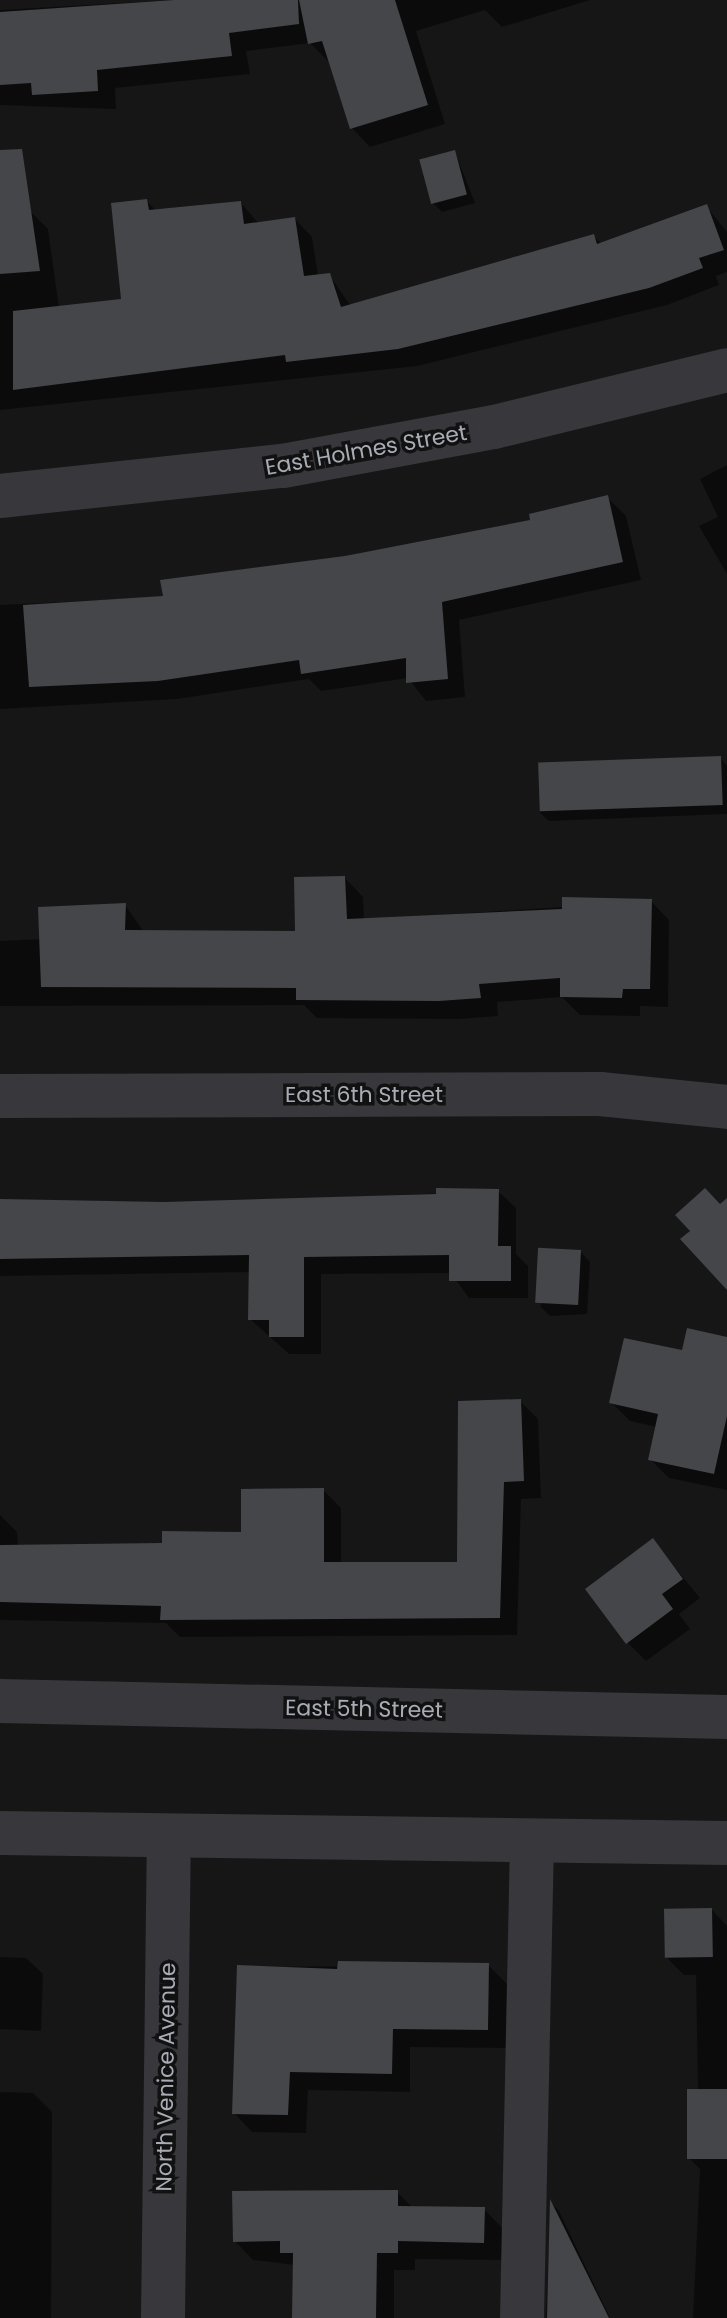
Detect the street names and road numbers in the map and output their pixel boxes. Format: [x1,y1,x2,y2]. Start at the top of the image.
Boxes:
street label: East Holmes Street [263,419,469,481]
street label: East 6th Street [285,1082,443,1108]
street label: East 5th Street [285,1694,443,1724]
street label: North Venice Avenue [151,1962,181,2192]

